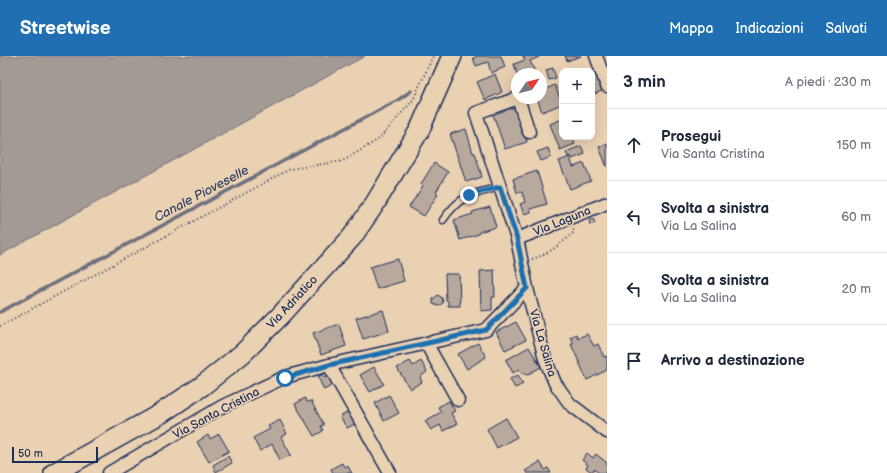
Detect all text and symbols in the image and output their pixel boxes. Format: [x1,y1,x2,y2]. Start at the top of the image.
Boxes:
text: Streetwise [20,17,111,40]
text: Mappa [669,20,713,37]
text: Indicazioni [735,20,803,37]
text: Salvati [825,20,867,37]
north arrow [511,68,547,104]
map controls [559,68,595,140]
button: + [559,68,595,104]
text: 3 min [623,72,666,92]
text: A piedi · 230 m [785,74,871,90]
button: − [559,104,595,140]
text: Prosegui [661,127,721,146]
icon: ahead [623,134,645,156]
text: 150 m [837,137,871,153]
text: Via Santa Cristina [661,146,765,162]
water label: Canale Pioveselle [151,162,252,226]
route end [460,186,478,204]
text: Svolta a sinistra [661,199,769,218]
street label: Via Laguna [531,203,593,240]
icon: left [623,206,645,228]
text: 60 m [841,209,871,225]
text: Via La Salina [661,218,737,234]
text: Svolta a sinistra [661,271,769,290]
street label: Via Adriatico [264,272,321,332]
icon: left [623,278,645,300]
text: 20 m [841,281,871,297]
text: Via La Salina [661,290,737,306]
street label: Via La Salina [526,308,559,379]
icon: arrive [623,350,645,372]
text: Arrivo a destinazione [661,351,805,370]
route start [276,369,294,387]
street label: Via Santa Cristina [170,384,262,443]
scale bar [12,445,98,464]
text: 50 m [18,447,43,460]

